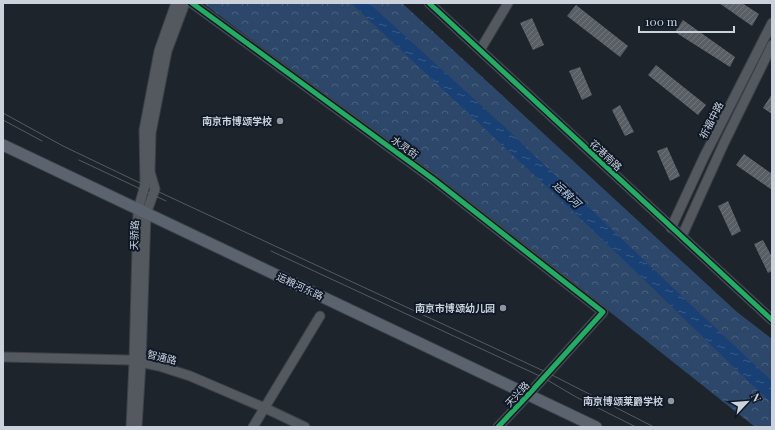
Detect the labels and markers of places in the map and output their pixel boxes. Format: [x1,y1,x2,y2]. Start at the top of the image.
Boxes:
place label: 南京市博颂学校 [202,114,272,128]
marker: 南京市博颂学校 [275,116,285,126]
place label: 南京市博颂幼儿园 [415,301,495,315]
marker: 南京市博颂幼儿园 [498,303,508,313]
place label: 南京博颂莱爵学校 [583,394,663,408]
marker: 南京博颂莱爵学校 [666,396,676,406]

